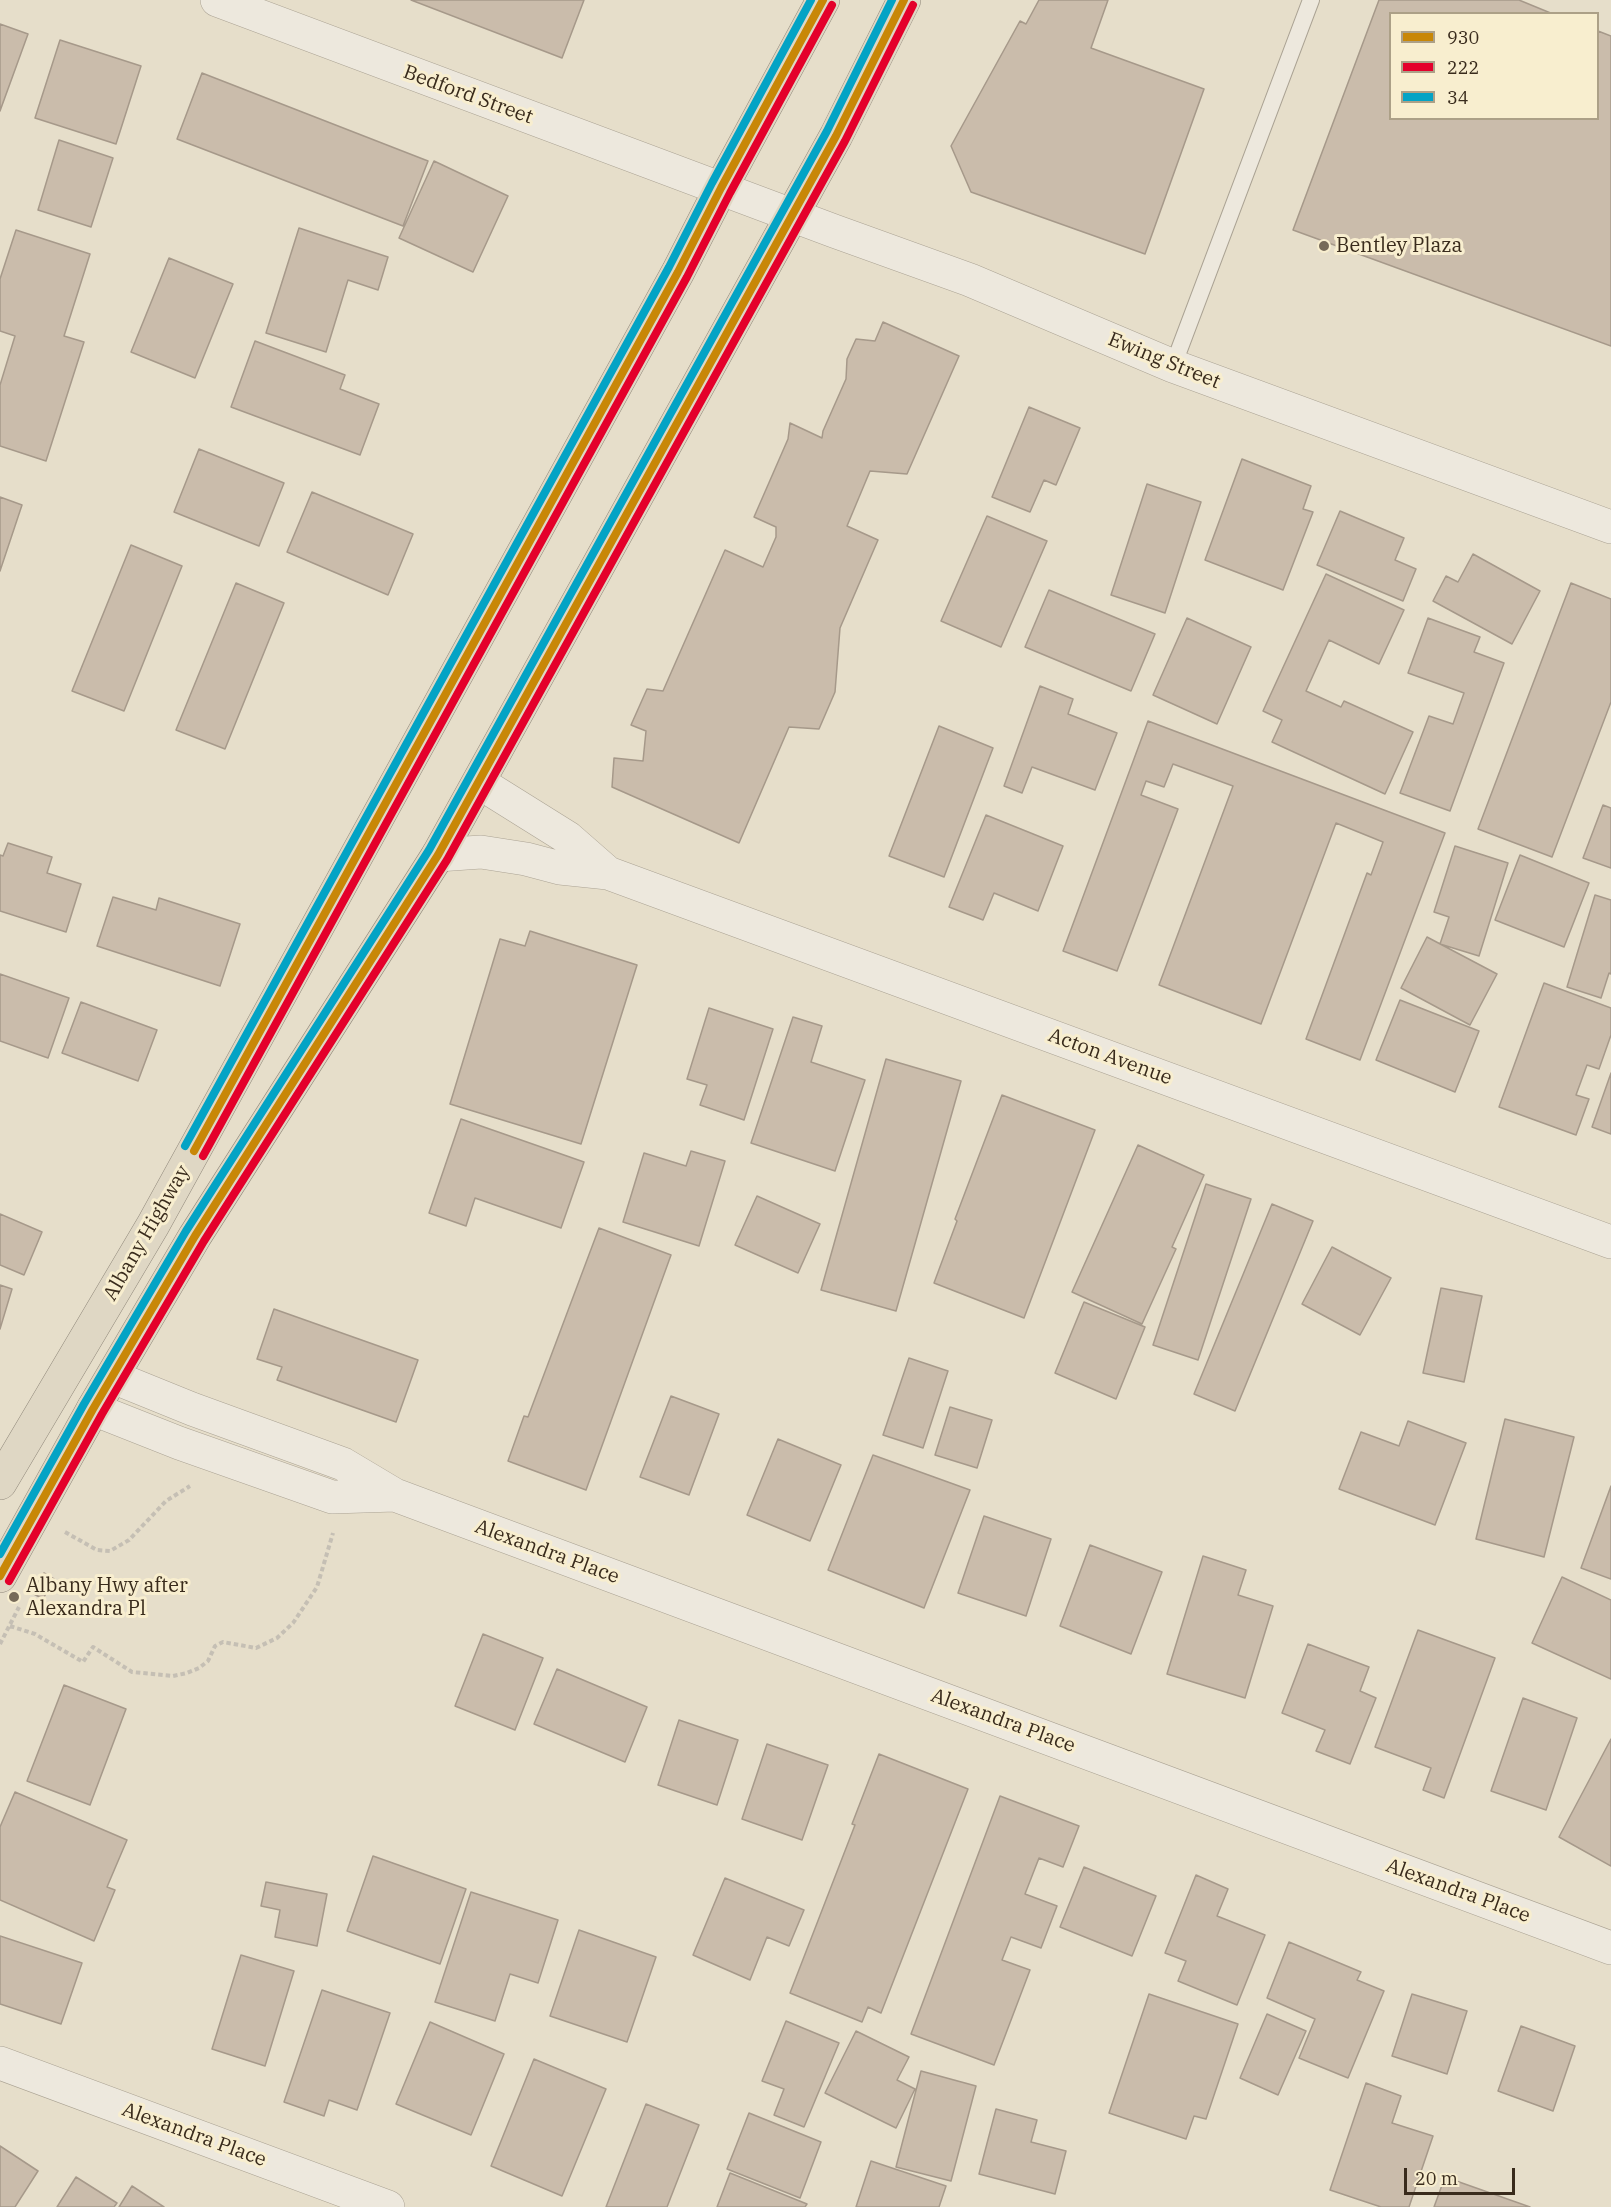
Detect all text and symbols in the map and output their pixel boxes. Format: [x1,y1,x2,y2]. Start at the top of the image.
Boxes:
legend [1389,12,1599,120]
text: 930 [1447,26,1479,49]
text: 222 [1447,56,1479,79]
street label: Bedford Street [400,60,536,130]
text: 34 [1447,86,1469,109]
place label: Bentley Plaza [1336,234,1462,258]
marker: Bentley Plaza [1317,239,1331,253]
street label: Ewing Street [1104,328,1224,394]
street label: Acton Avenue [1045,1023,1175,1091]
street label: Albany Highway [99,1161,195,1305]
street label: Alexandra Place [472,1515,622,1589]
place label: Albany Hwy after Alexandra Pl [26,1574,188,1621]
marker: Albany Hwy after Alexandra Pl [7,1590,21,1604]
street label: Alexandra Place [928,1684,1078,1758]
street label: Alexandra Place [1383,1854,1533,1928]
street label: Alexandra Place [119,2098,269,2172]
scale bar [1407,2156,1518,2194]
text: 20 m [1415,2167,1458,2190]

